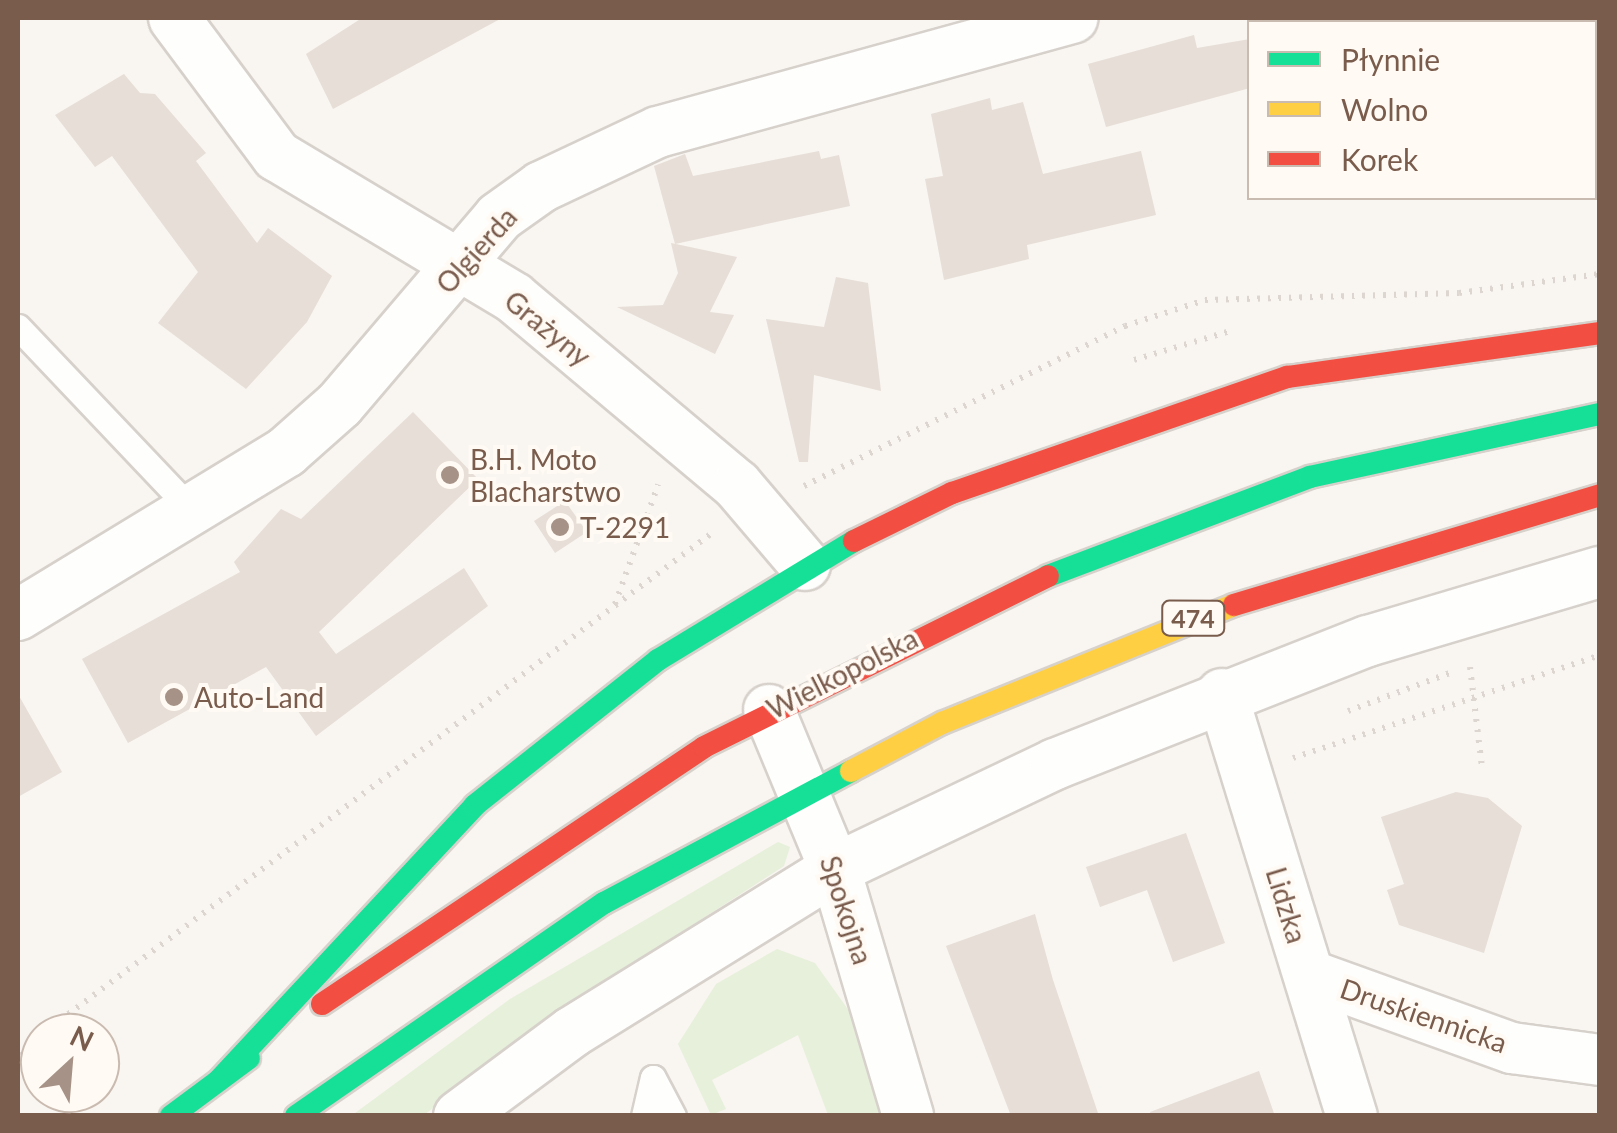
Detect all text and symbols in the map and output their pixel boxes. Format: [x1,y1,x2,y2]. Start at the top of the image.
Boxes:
legend [1247,20,1597,200]
text: Płynnie [1341,41,1440,77]
text: Wolno [1341,91,1428,127]
text: Korek [1341,141,1418,177]
street label: Olgierda [429,200,523,300]
street label: Grażyny [498,283,598,373]
place label: B.H. Moto Blacharstwo [470,442,621,508]
marker: B.H. Moto Blacharstwo [439,464,461,486]
place label: T-2291 [580,510,670,544]
marker: T-2291 [549,516,571,538]
road number: 474 [1160,598,1226,638]
street label: Wielkopolska [761,621,923,725]
place label: Auto-Land [194,680,324,714]
marker: Auto-Land [163,686,185,708]
street label: Spokojna [814,852,880,968]
street label: Lidzka [1260,863,1314,947]
street label: Druskiennicka [1336,971,1512,1059]
north arrow [20,1013,120,1113]
text: N [65,1018,99,1058]

